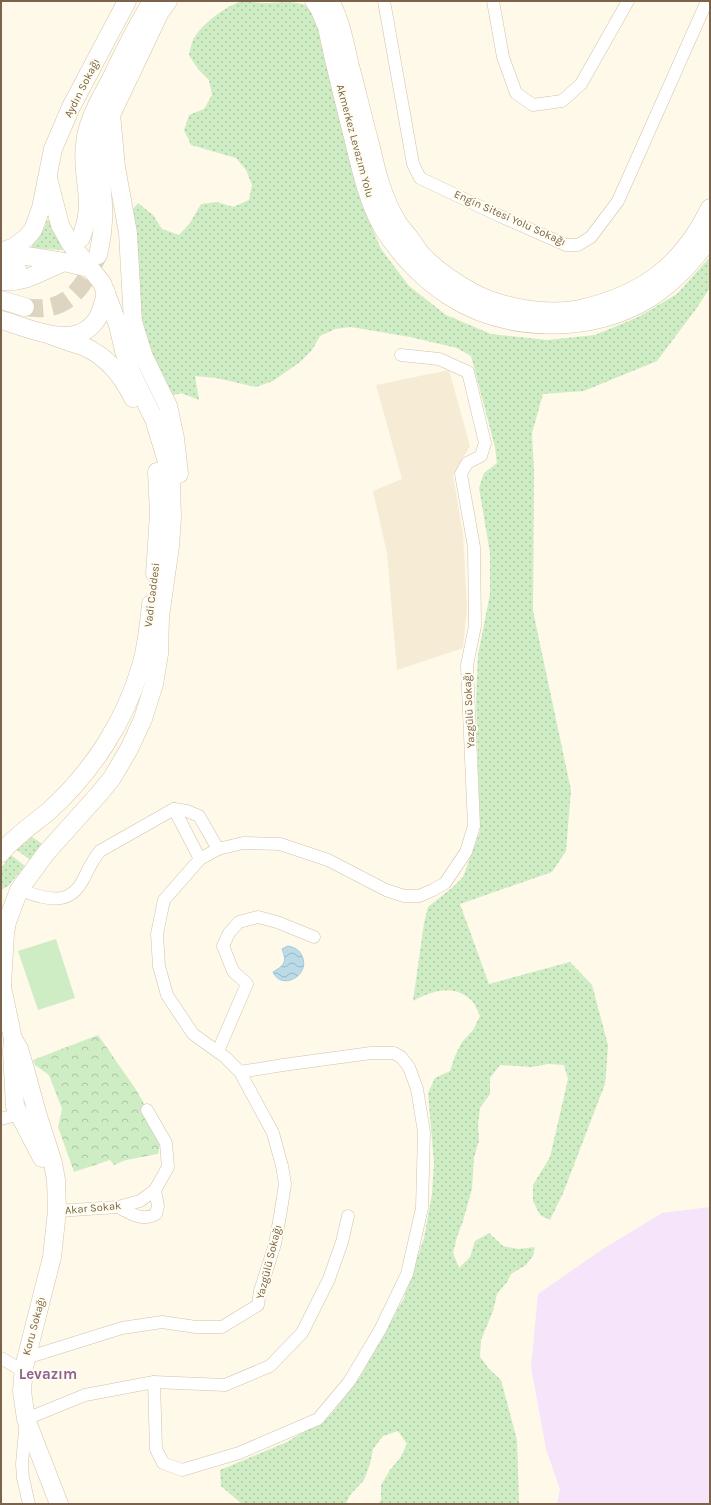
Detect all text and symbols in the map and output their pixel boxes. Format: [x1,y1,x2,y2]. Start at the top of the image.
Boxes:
street label: Aydın Sokağı [62,56,102,120]
street label: Akmerkez Levazım Yolu [334,83,376,199]
street label: Engin Sitesi Yolu Sokağı [452,187,568,249]
street label: Vadi Caddesi [142,562,162,628]
street label: Yazgülü Sokağı [461,672,477,748]
street label: Akar Sokak [64,1199,122,1217]
street label: Yazgülü Sokağı [253,1223,285,1301]
street label: Koru Sokağı [20,1295,48,1357]
district label: Levazım [19,1365,77,1383]

